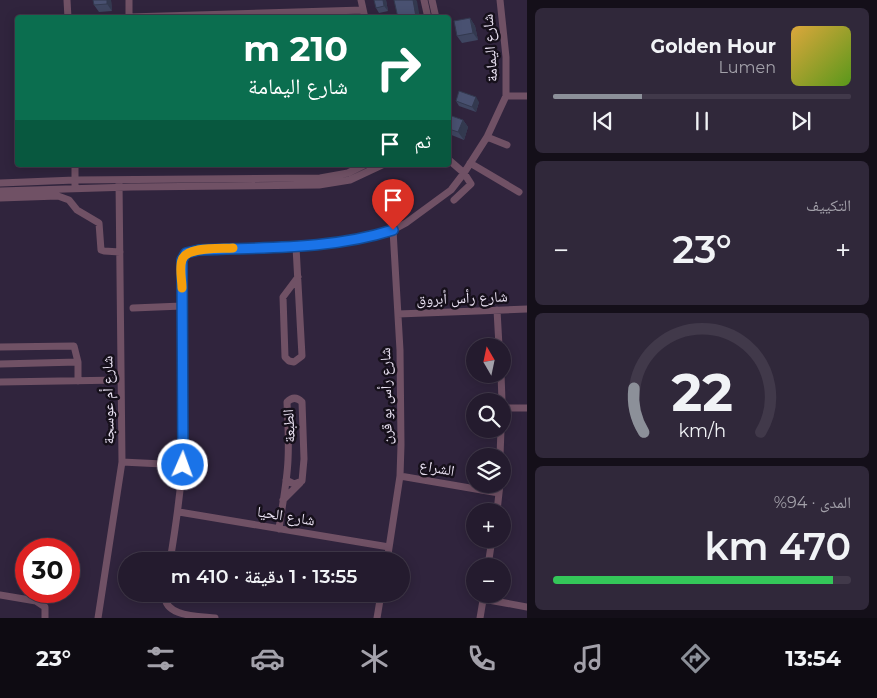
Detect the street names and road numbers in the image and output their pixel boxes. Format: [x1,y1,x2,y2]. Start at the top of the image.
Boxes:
street label: شارع اليمامة [478,13,502,83]
street label: شارع رأس أبروق [416,286,508,310]
street label: شارع رأس بو قرن [375,347,397,445]
street label: شارع أم عوسجة [97,355,119,444]
street label: الطبعة [278,409,299,443]
street label: الشراع [418,455,456,481]
street label: شارع الحيا [256,502,317,530]

